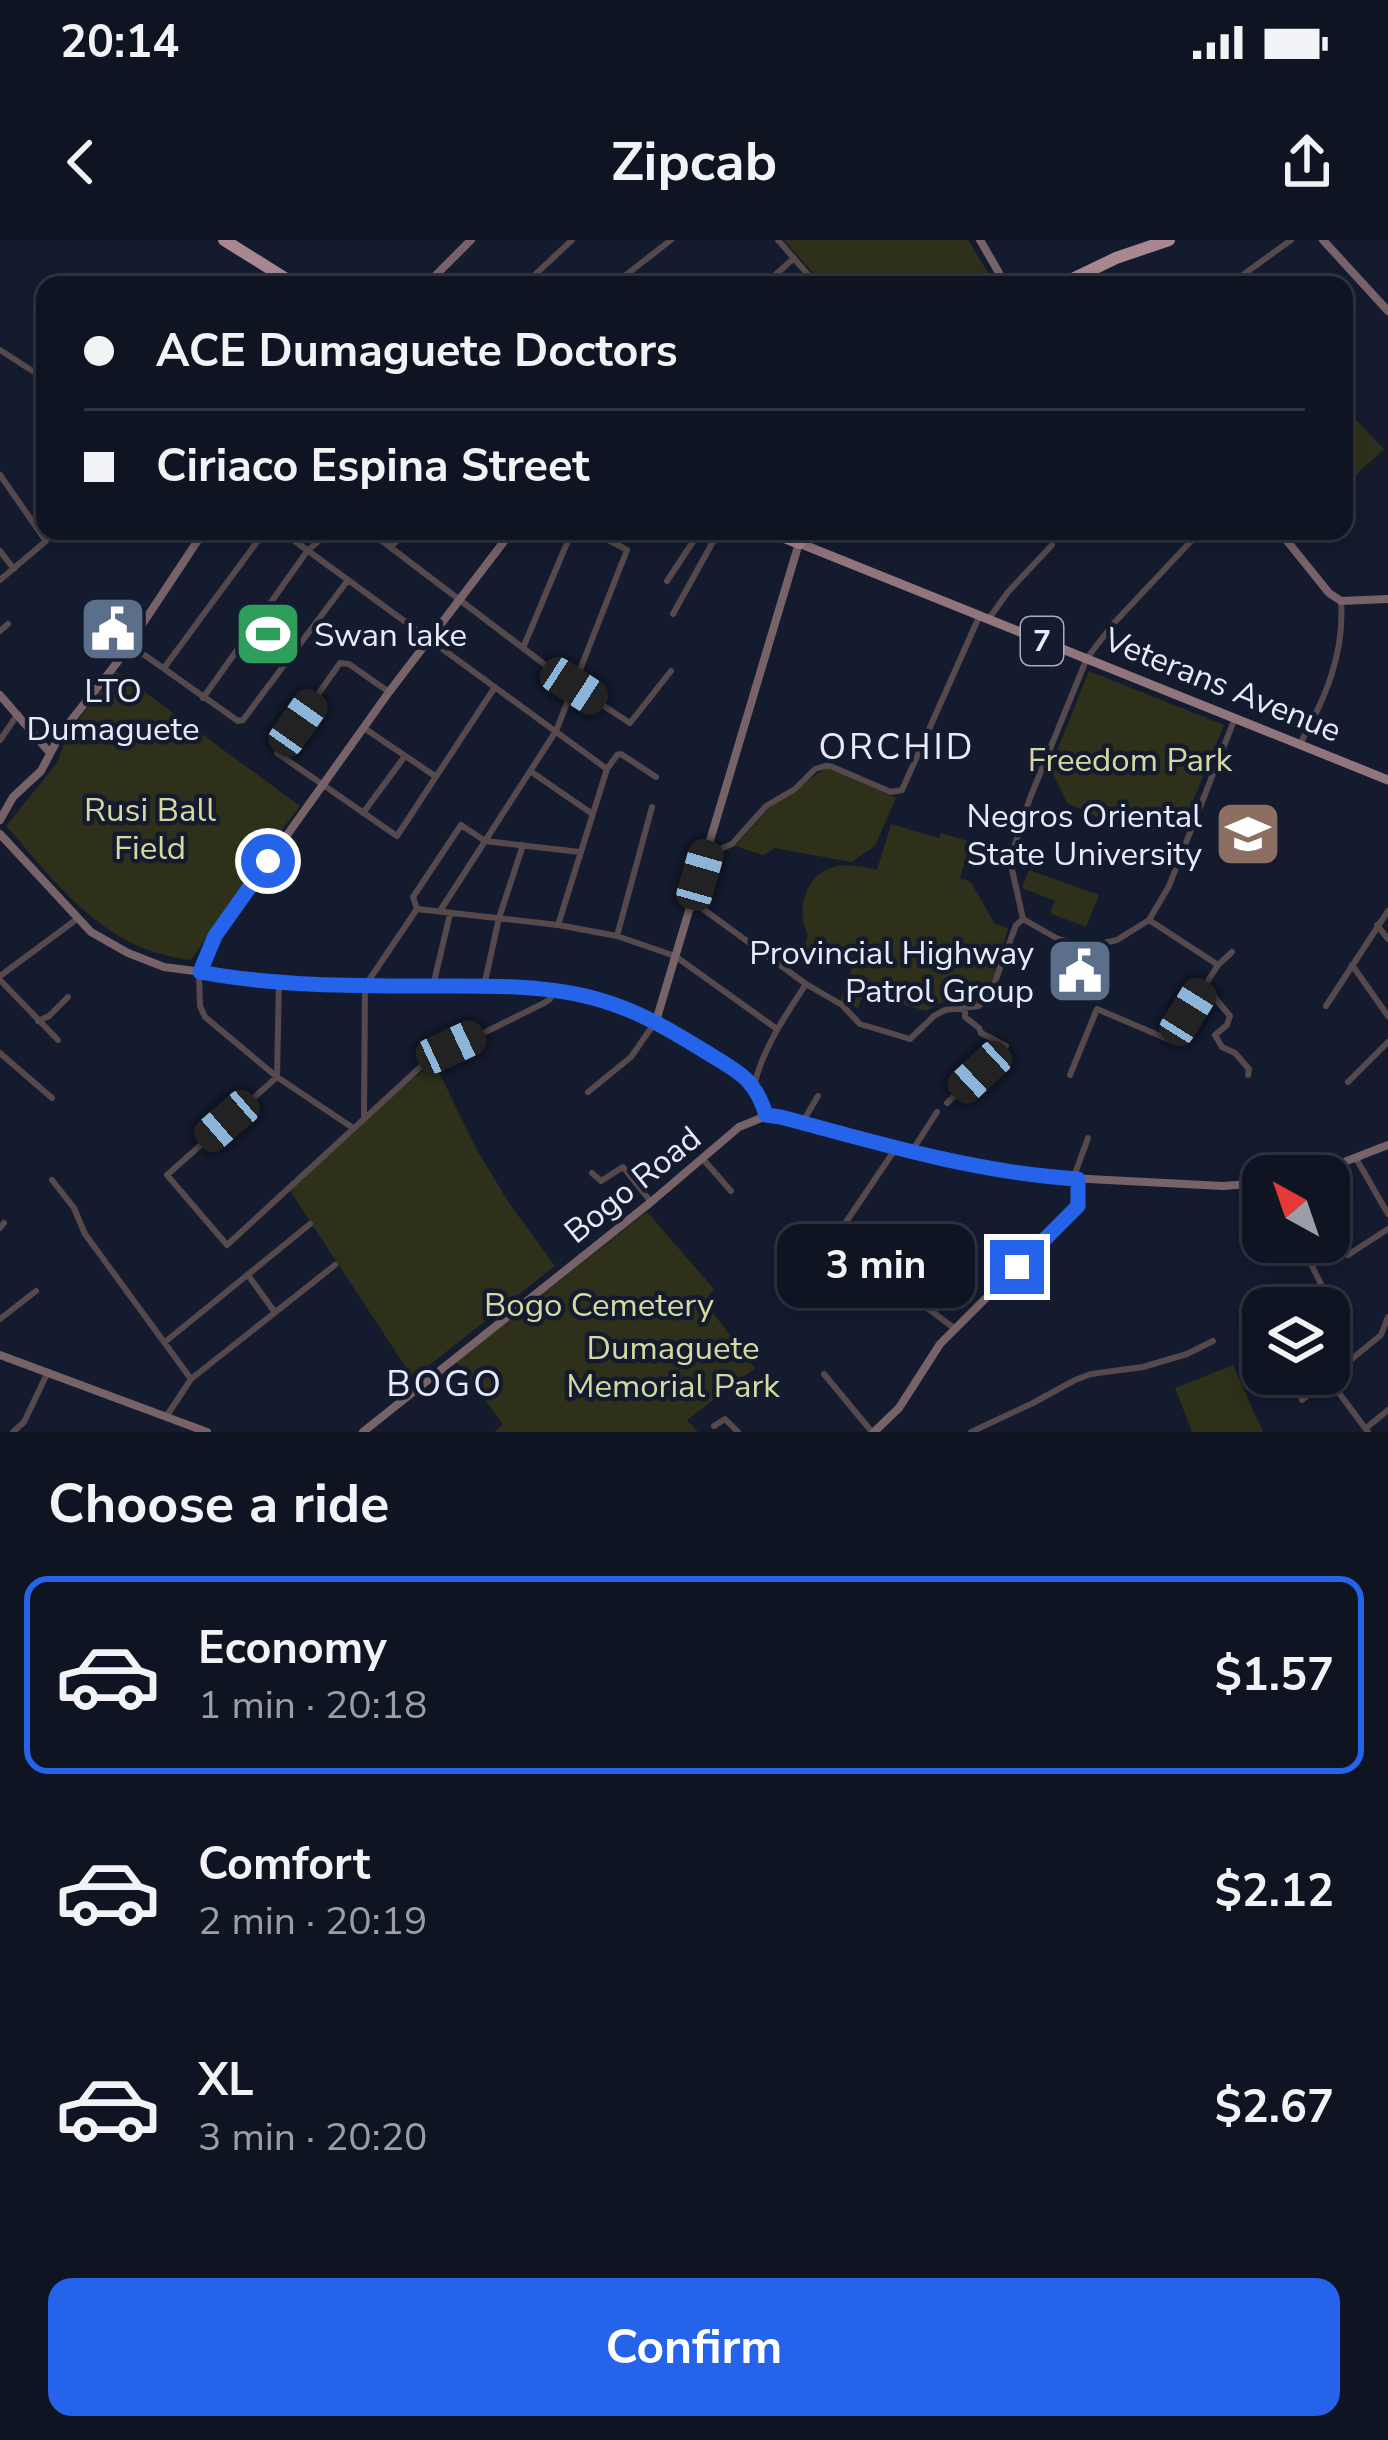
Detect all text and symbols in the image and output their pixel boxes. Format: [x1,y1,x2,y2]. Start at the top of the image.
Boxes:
text: 20:14 [60,12,179,73]
text: Zipcab [611,125,777,199]
icon: back [48,129,114,195]
icon: share [1274,129,1340,195]
text: ACE Dumaguete Doctors [156,321,678,382]
text: Ciriaco Espina Street [156,436,590,497]
public building icon: LTO Dumaguete [78,594,148,664]
sports icon: Swan lake [233,599,303,669]
place label: Swan lake [314,613,467,658]
road number: 7 [1021,617,1063,665]
street label: Veterans Avenue [1096,617,1348,753]
car [534,651,614,721]
place label: LTO Dumaguete [26,669,200,752]
car [263,683,333,763]
district label: ORCHID [818,723,976,772]
park label: Freedom Park [1028,738,1233,783]
park label: Rusi Ball Field [84,788,216,871]
place label: Negros Oriental State University [966,794,1202,877]
school or university icon: Negros Oriental State University [1213,799,1283,869]
route start [241,834,295,888]
car [673,835,727,915]
place label: Provincial Highway Patrol Group [749,931,1034,1014]
public building icon: Provincial Highway Patrol Group [1045,936,1115,1006]
car [1154,972,1222,1052]
car [411,1015,491,1079]
car [941,1034,1019,1110]
car [188,1084,266,1158]
street label: Bogo Road [555,1116,711,1254]
north arrow [1242,1155,1350,1263]
map controls [1242,1155,1350,1395]
callout: 3 min [777,1225,975,1309]
text: 3 min [826,1239,926,1292]
route end [990,1240,1044,1294]
park label: Bogo Cemetery [484,1283,714,1328]
button: layers [1242,1287,1350,1395]
park label: Dumaguete Memorial Park [566,1326,780,1409]
district label: BOGO [386,1360,504,1409]
text: Choose a ride [48,1467,389,1541]
text: Economy [198,1618,387,1679]
icon: car [54,1621,162,1729]
text: $1.57 [1215,1645,1334,1706]
text: 1 min · 20:18 [198,1679,427,1732]
text: Comfort [198,1834,370,1895]
icon: car [54,1837,162,1945]
text: $2.12 [1215,1861,1334,1922]
text: 2 min · 20:19 [198,1895,427,1948]
text: XL [198,2050,254,2111]
icon: car [54,2053,162,2161]
text: $2.67 [1215,2077,1334,2138]
text: 3 min · 20:20 [198,2111,427,2164]
button: Confirm [48,2278,1340,2416]

